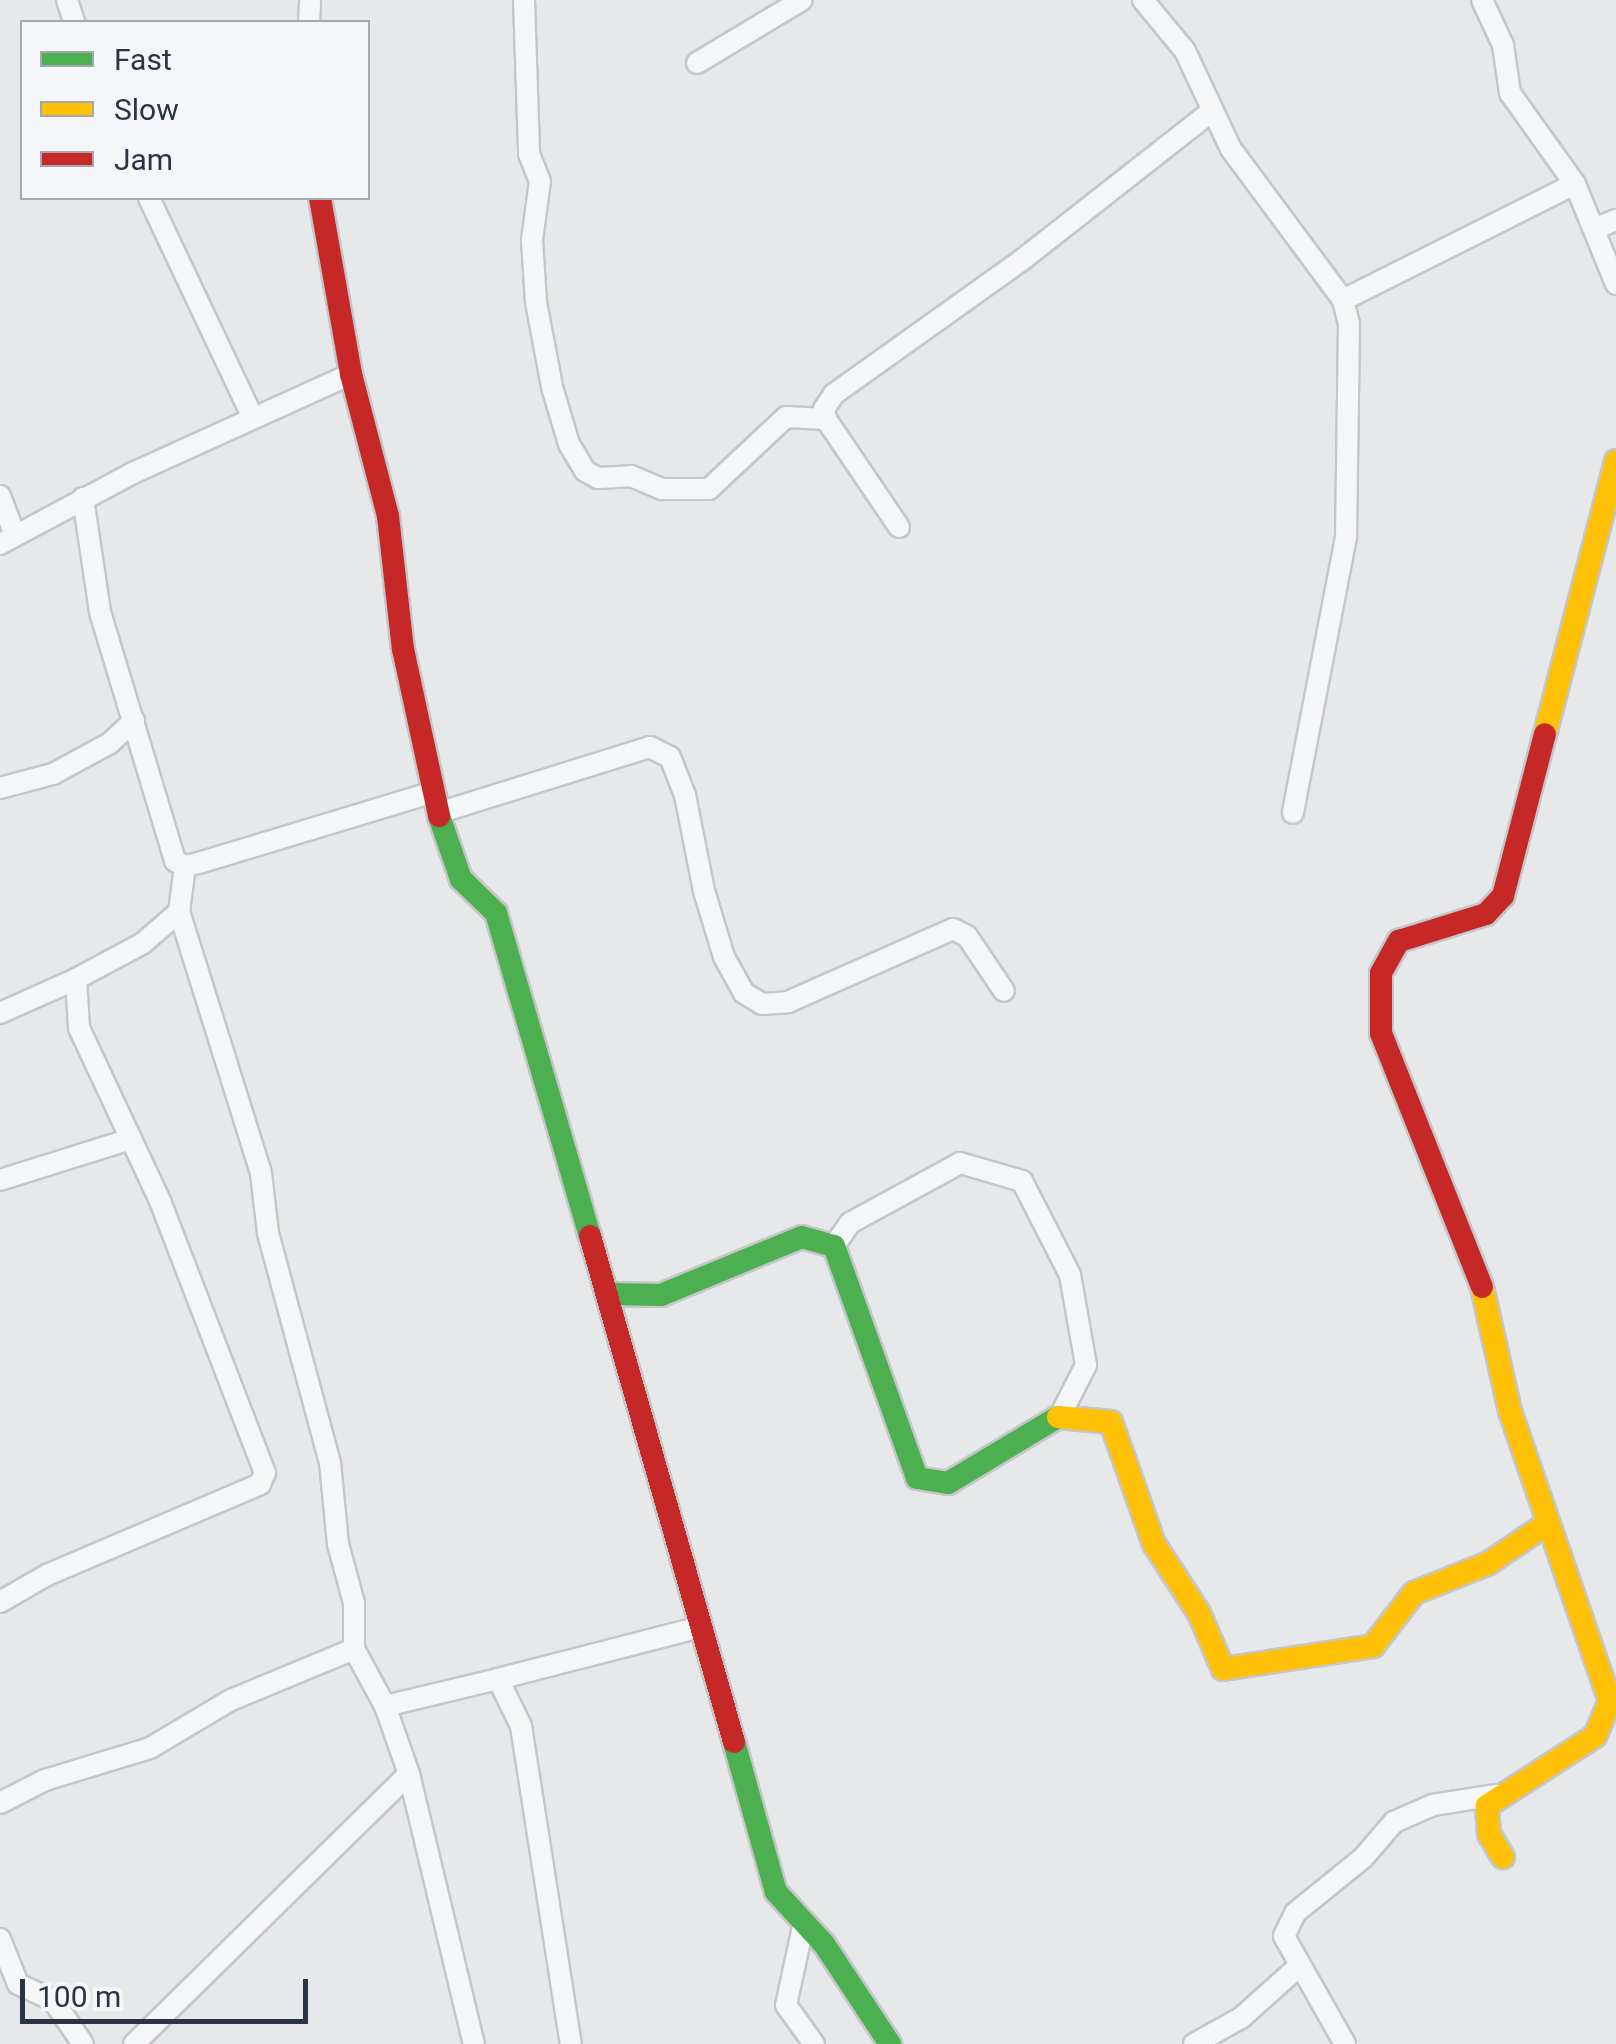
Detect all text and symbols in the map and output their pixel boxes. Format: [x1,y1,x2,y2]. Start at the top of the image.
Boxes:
legend [20,20,370,200]
text: Fast [114,42,172,77]
text: Slow [114,92,179,127]
text: Jam [114,142,173,177]
scale bar [25,1959,312,2021]
text: 100 m [37,1979,121,2014]

